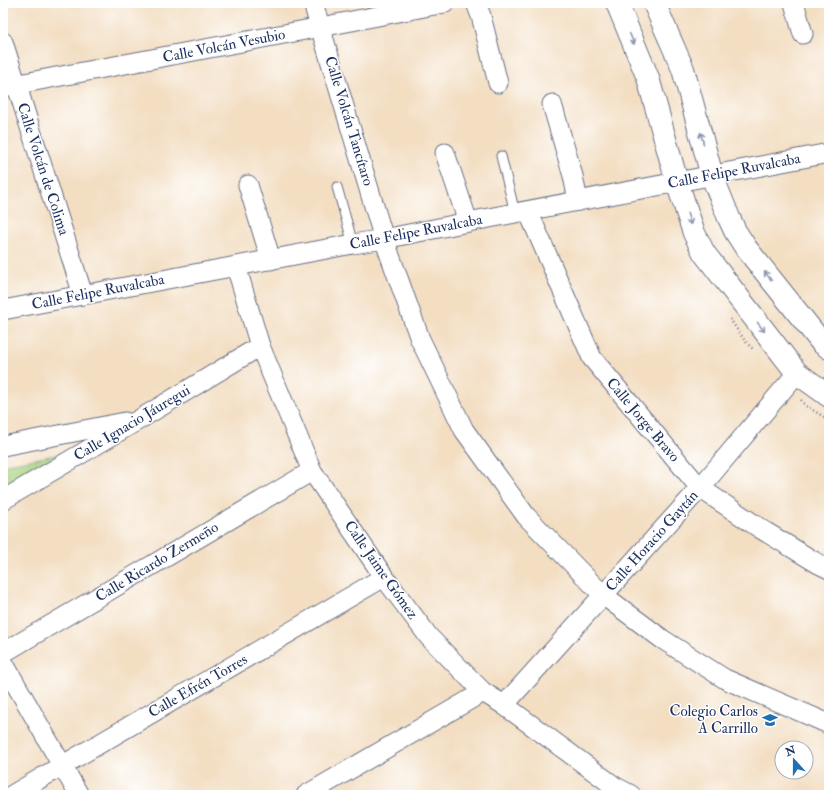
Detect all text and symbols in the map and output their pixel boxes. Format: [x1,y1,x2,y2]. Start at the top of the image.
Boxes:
street label: Calle Volcán Vesubio [161,25,287,67]
one-way arrow [628,32,636,44]
street label: Calle Volcán Tancítaro [320,54,378,188]
street label: Calle Volcán de Colima [13,100,74,238]
one-way arrow [698,132,705,145]
street label: Calle Felipe Ruvalcaba [666,149,803,194]
street label: Calle Felipe Ruvalcaba [348,210,485,255]
one-way arrow [686,213,693,226]
street label: Calle Felipe Ruvalcaba [30,270,167,315]
one-way arrow [764,270,773,281]
one-way arrow [757,321,765,332]
street label: Calle Jorge Bravo [601,374,684,467]
street label: Calle Ignacio Jáuregui [70,381,194,466]
street label: Calle Horacio Gaytán [602,486,703,595]
street label: Calle Jaime Gómez [339,517,422,624]
street label: Calle Ricardo Zermeño [92,518,222,606]
street label: Calle Efrén Torres [145,650,251,722]
place label: Colegio Carlos A Carrillo [669,702,758,738]
school or university icon: Colegio Carlos A Carrillo [761,711,779,729]
north arrow [774,740,814,780]
text: N [783,743,799,759]

